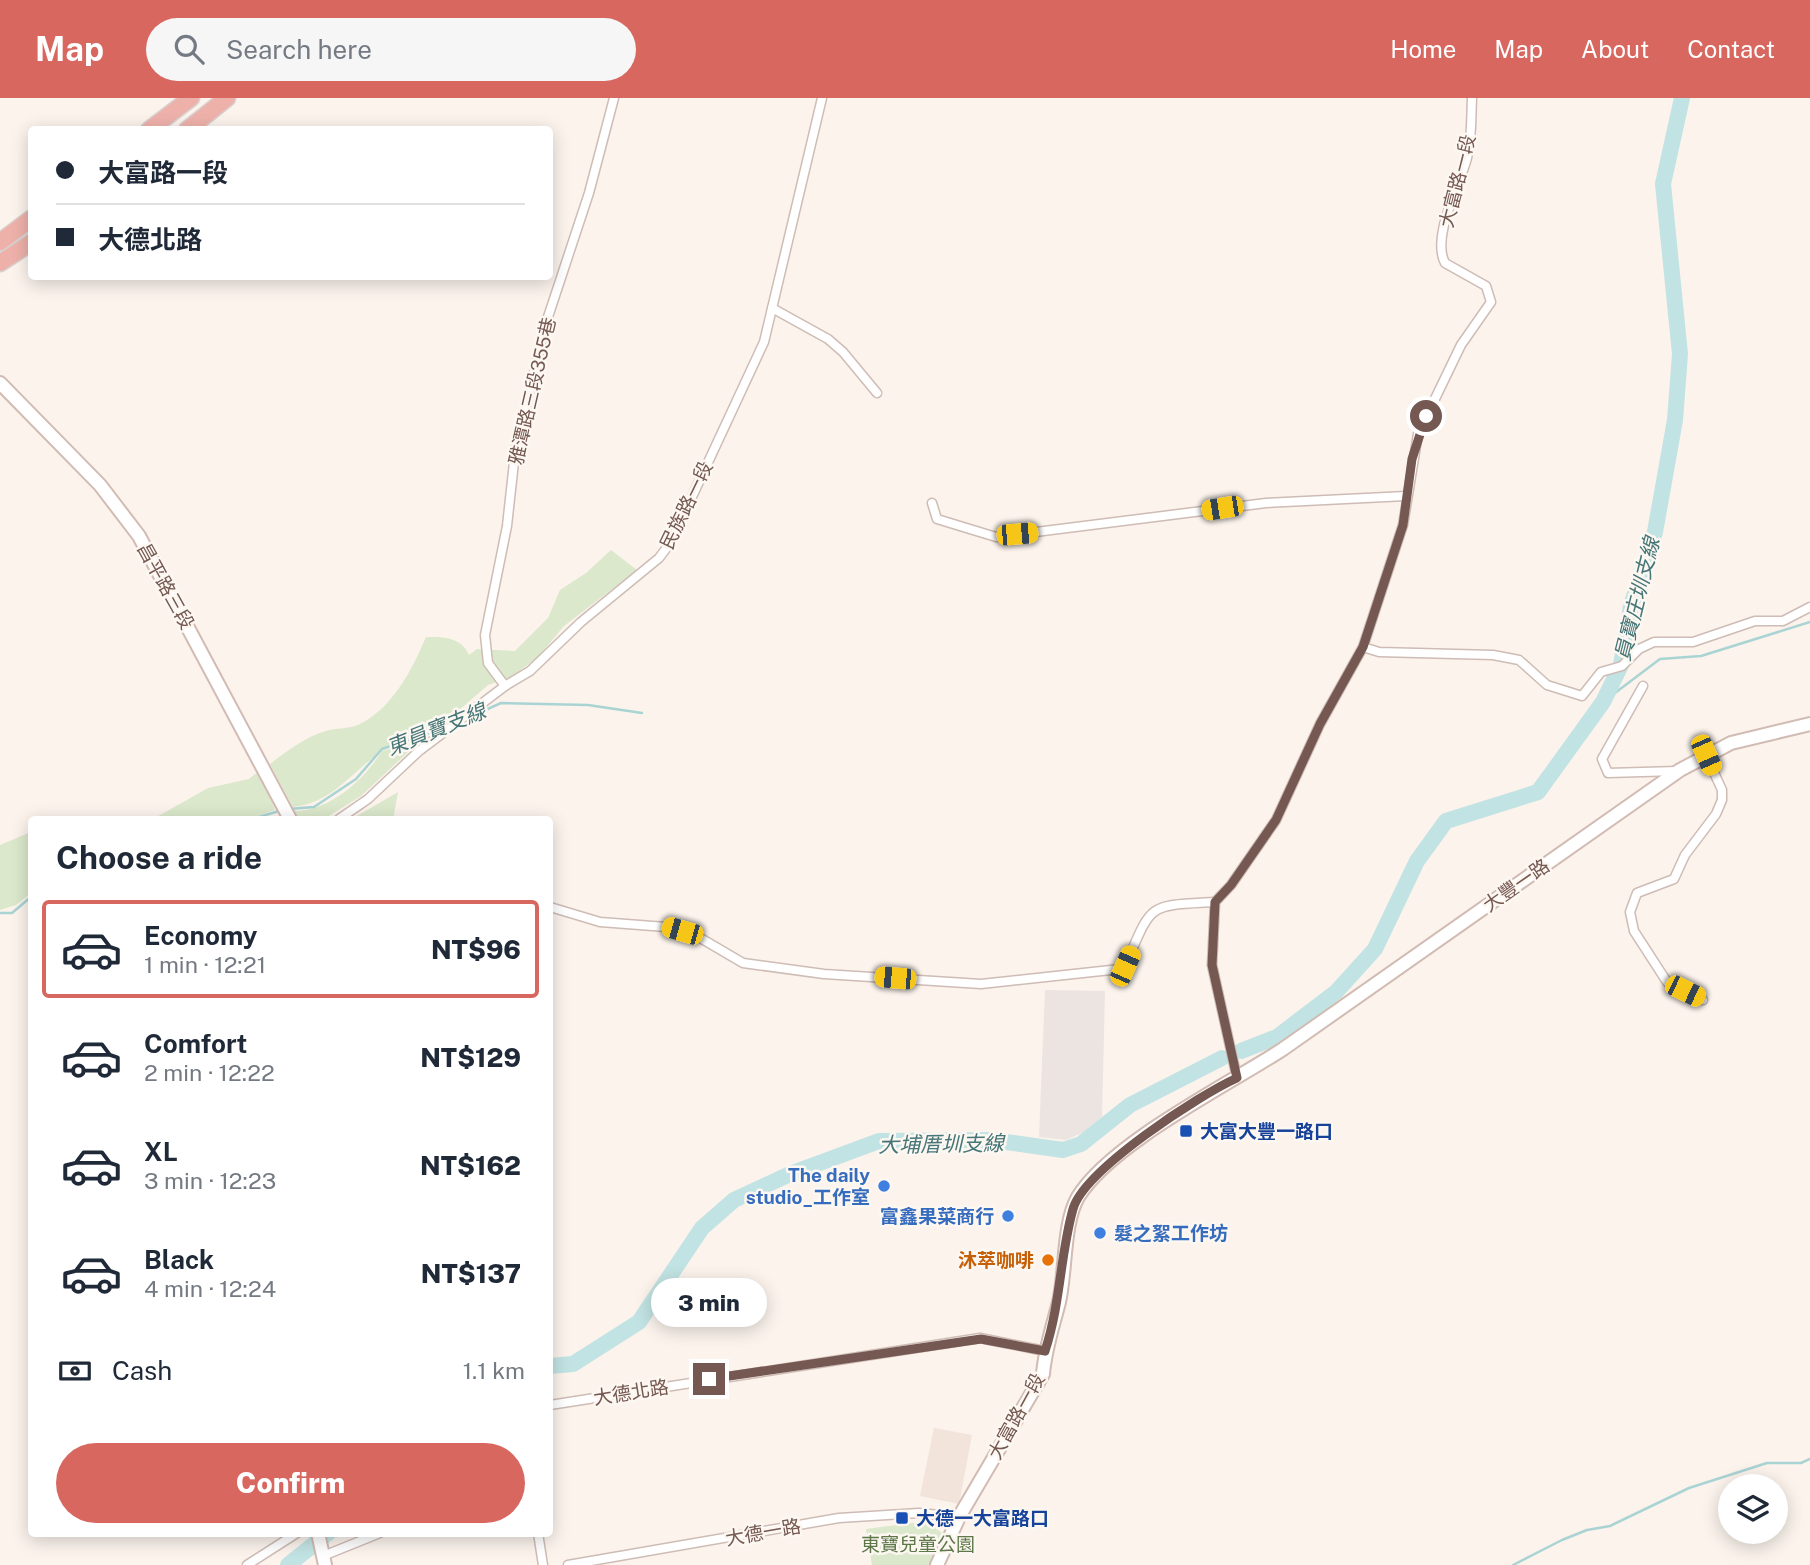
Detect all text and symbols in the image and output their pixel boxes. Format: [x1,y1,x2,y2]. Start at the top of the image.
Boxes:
search box [146,18,636,81]
text: Map [35,30,104,68]
icon: search [170,30,208,68]
text: Search here [226,34,372,65]
text: Home [1390,35,1456,63]
text: Map [1494,35,1543,63]
text: About [1581,35,1649,63]
text: Contact [1687,35,1775,63]
street label: 大富路一段 [1435,132,1479,230]
text: 大富路一段 [98,157,228,188]
text: 大德北路 [98,224,202,255]
street label: 雅潭路三段355巷 [504,315,560,467]
route start [1410,400,1442,432]
street label: 民族路一段 [655,457,717,553]
car [1200,494,1245,522]
car [996,522,1039,546]
water label: 員寶庄圳支線 [1610,533,1665,663]
street label: 昌平路三段 [133,539,199,633]
water label: 東員寶支線 [383,697,491,760]
car [1688,732,1725,778]
text: Choose a ride [56,839,262,876]
street label: 大豐一路 [1479,854,1553,916]
car [659,915,706,947]
icon: car [60,918,123,981]
text: Economy [144,920,257,951]
text: NT$96 [431,934,521,965]
car [1107,943,1144,989]
text: 1 min · 12:21 [144,951,266,978]
car [874,966,917,990]
car [1662,972,1709,1010]
icon: car [60,1026,123,1089]
text: Comfort [144,1028,247,1059]
text: NT$129 [420,1042,521,1073]
text: 2 min · 12:22 [144,1059,275,1086]
place label: 大富大豐一路口 [1200,1120,1333,1142]
marker: 大富大豐一路口 [1178,1123,1194,1139]
water label: 大埔厝圳支線 [878,1130,1006,1158]
icon: car [60,1134,123,1197]
text: XL [144,1136,178,1167]
text: NT$162 [420,1150,521,1181]
place label: The daily studio_工作室 [746,1164,870,1208]
text: 3 min · 12:23 [144,1167,276,1194]
marker: The daily studio_工作室 [876,1178,892,1194]
place label: 富鑫果菜商行 [880,1205,994,1227]
marker: 富鑫果菜商行 [1000,1208,1016,1224]
place label: 髮之絮工作坊 [1114,1222,1228,1244]
marker: 髮之絮工作坊 [1092,1225,1108,1241]
icon: car [60,1242,123,1305]
text: Black [144,1244,214,1275]
place label: 沐萃咖啡 [958,1249,1034,1271]
marker: 沐萃咖啡 [1040,1252,1056,1268]
text: NT$137 [421,1258,521,1289]
text: 4 min · 12:24 [144,1275,276,1302]
callout: 3 min [651,1278,767,1326]
text: 3 min [678,1289,740,1316]
icon: cash [56,1352,94,1390]
text: Cash [112,1355,172,1386]
text: 1.1 km [463,1357,525,1384]
route end [693,1363,725,1395]
street label: 大富路一段 [983,1369,1049,1463]
street label: 大德北路 [592,1375,670,1409]
button: Confirm [56,1443,525,1523]
map controls [1718,1474,1788,1544]
button: layers [1718,1474,1788,1544]
place label: 大德一大富路口 [916,1507,1049,1529]
marker: 大德一大富路口 [894,1510,910,1526]
street label: 大德一路 [724,1515,802,1549]
park label: 東寶兒童公園 [861,1533,975,1555]

